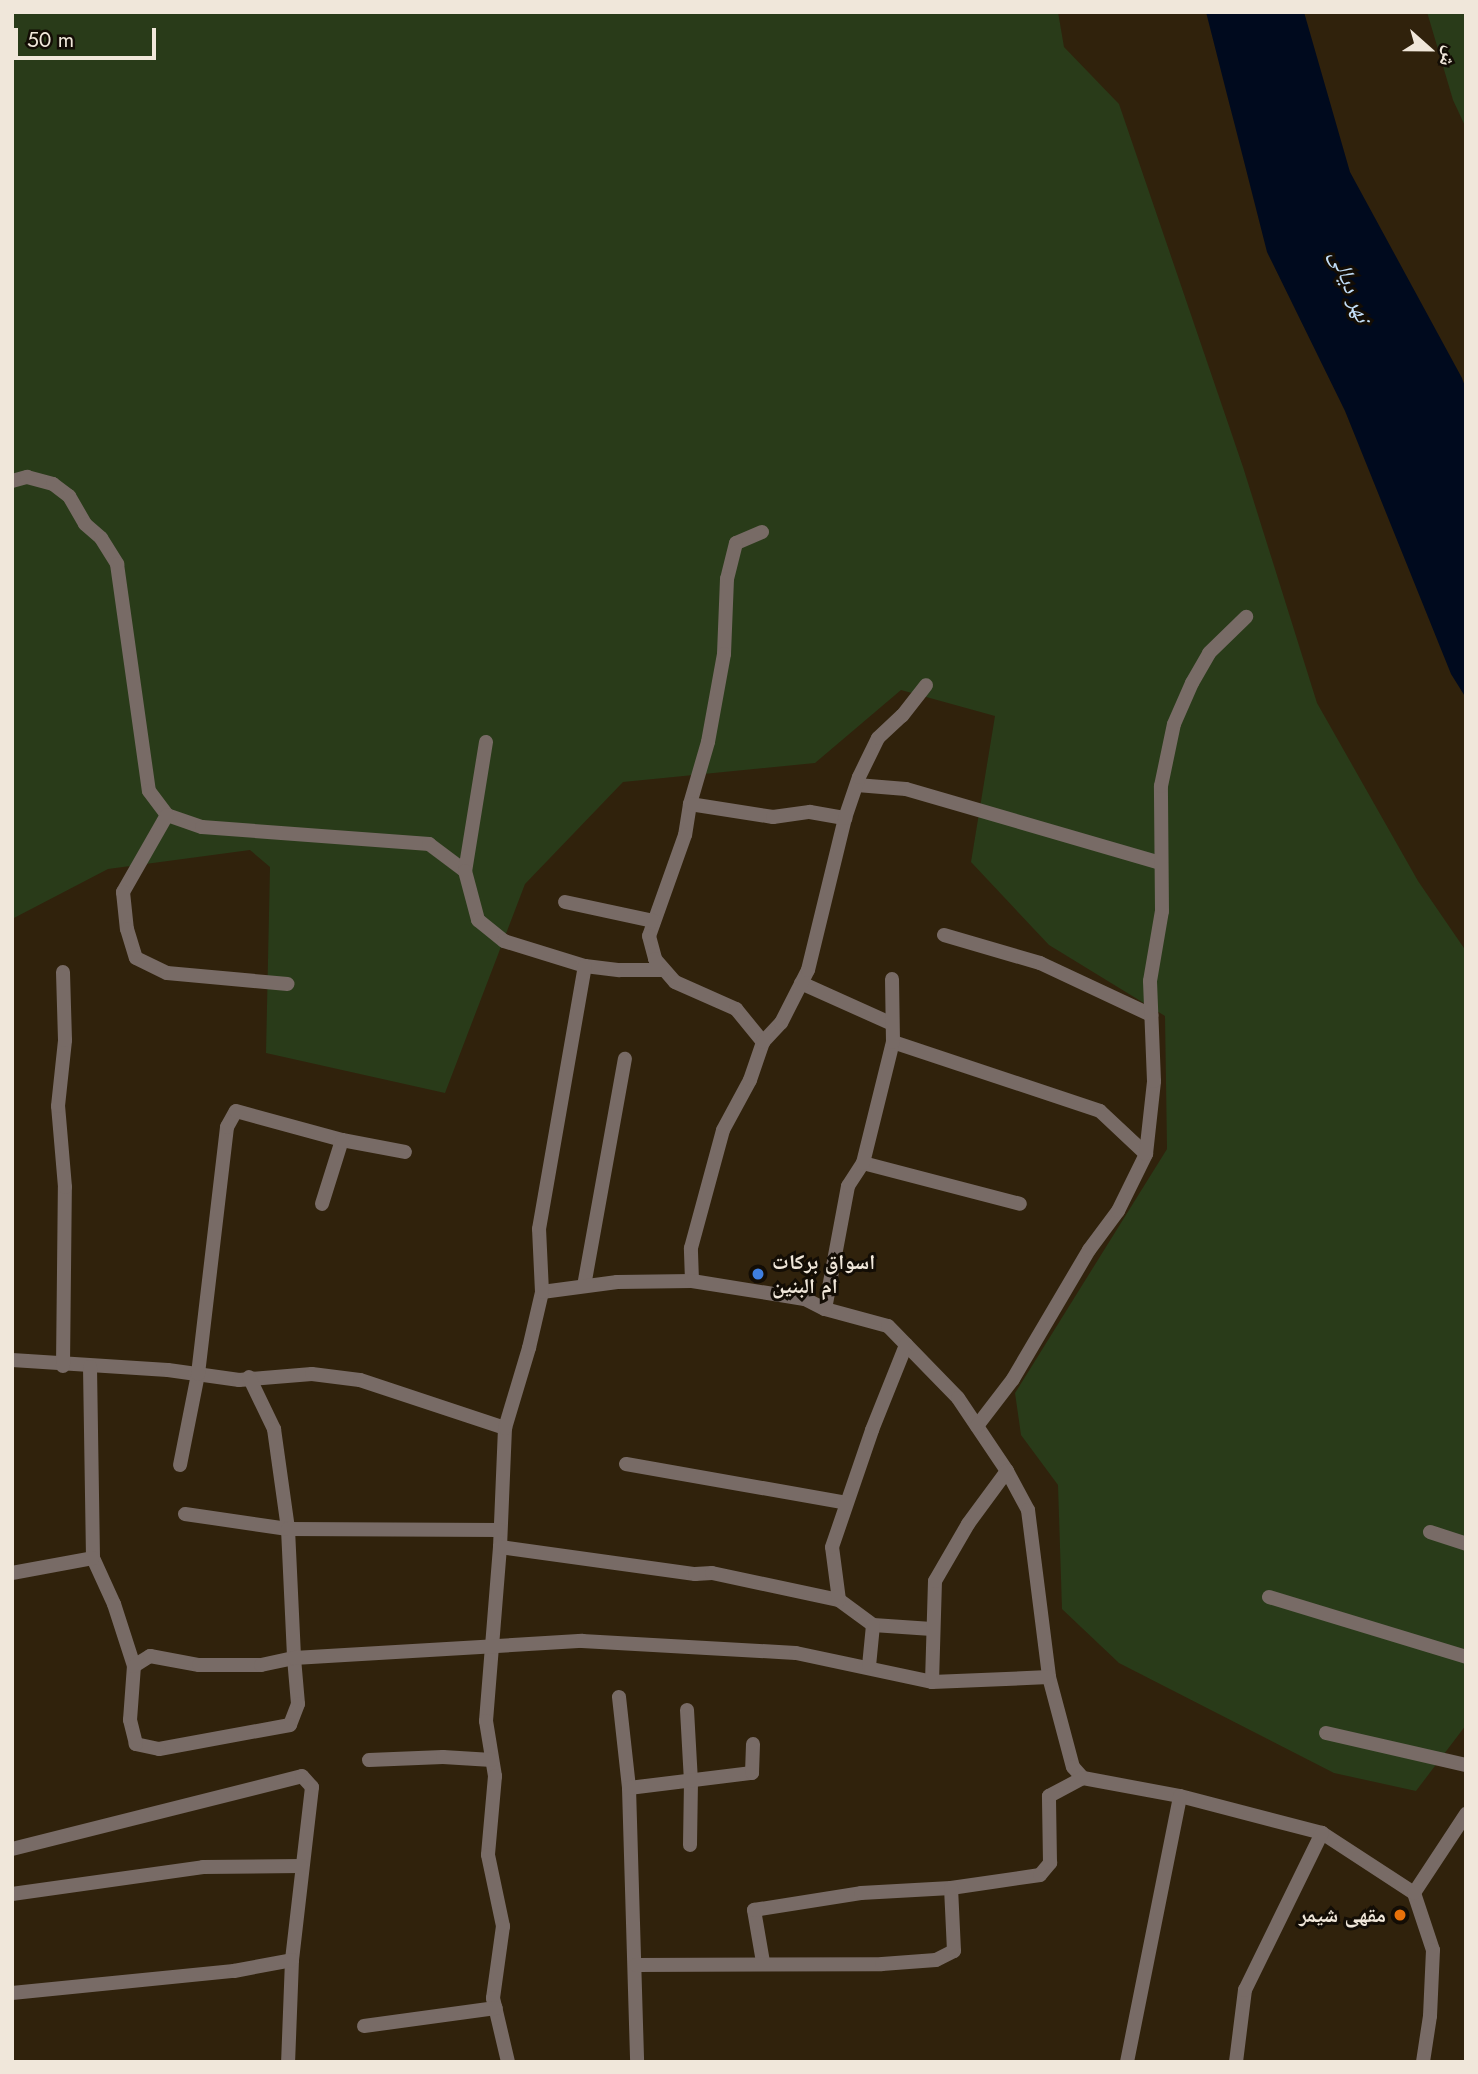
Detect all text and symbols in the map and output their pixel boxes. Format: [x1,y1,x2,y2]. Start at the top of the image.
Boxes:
scale bar [18,14,159,58]
north arrow [1394,14,1464,84]
text: 50 m [27,25,74,55]
text: ش [1433,42,1465,71]
water label: نهر ديالى [1325,246,1377,326]
place label: اسواق بركات ام البنين [772,1249,875,1299]
marker: اسواق بركات ام البنين [750,1266,766,1282]
place label: مقهى شيمر [1299,1902,1386,1928]
marker: مقهى شيمر [1392,1907,1408,1923]

